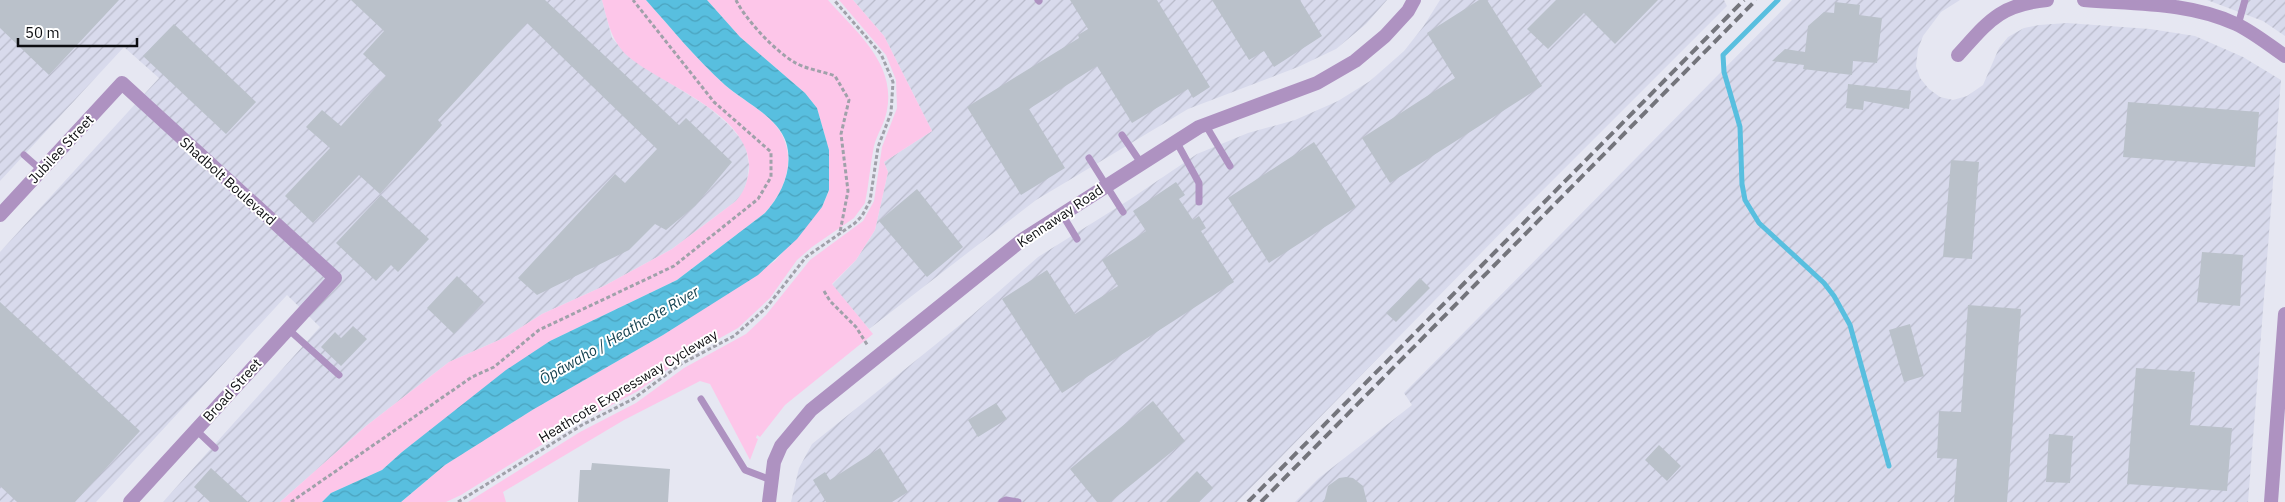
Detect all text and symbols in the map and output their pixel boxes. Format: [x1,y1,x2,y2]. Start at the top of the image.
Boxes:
scale bar [18,15,136,47]
text: 50 m [25,23,60,42]
street label: Jubilee Street [25,111,98,187]
street label: Shadbolt Boulevard [176,133,280,229]
street label: Kennaway Road [1013,181,1107,251]
water label: Ōpāwaho / Heathcote River [536,281,703,389]
street label: Heathcote Expressway Cycleway [535,325,721,447]
street label: Broad Street [199,354,265,426]

